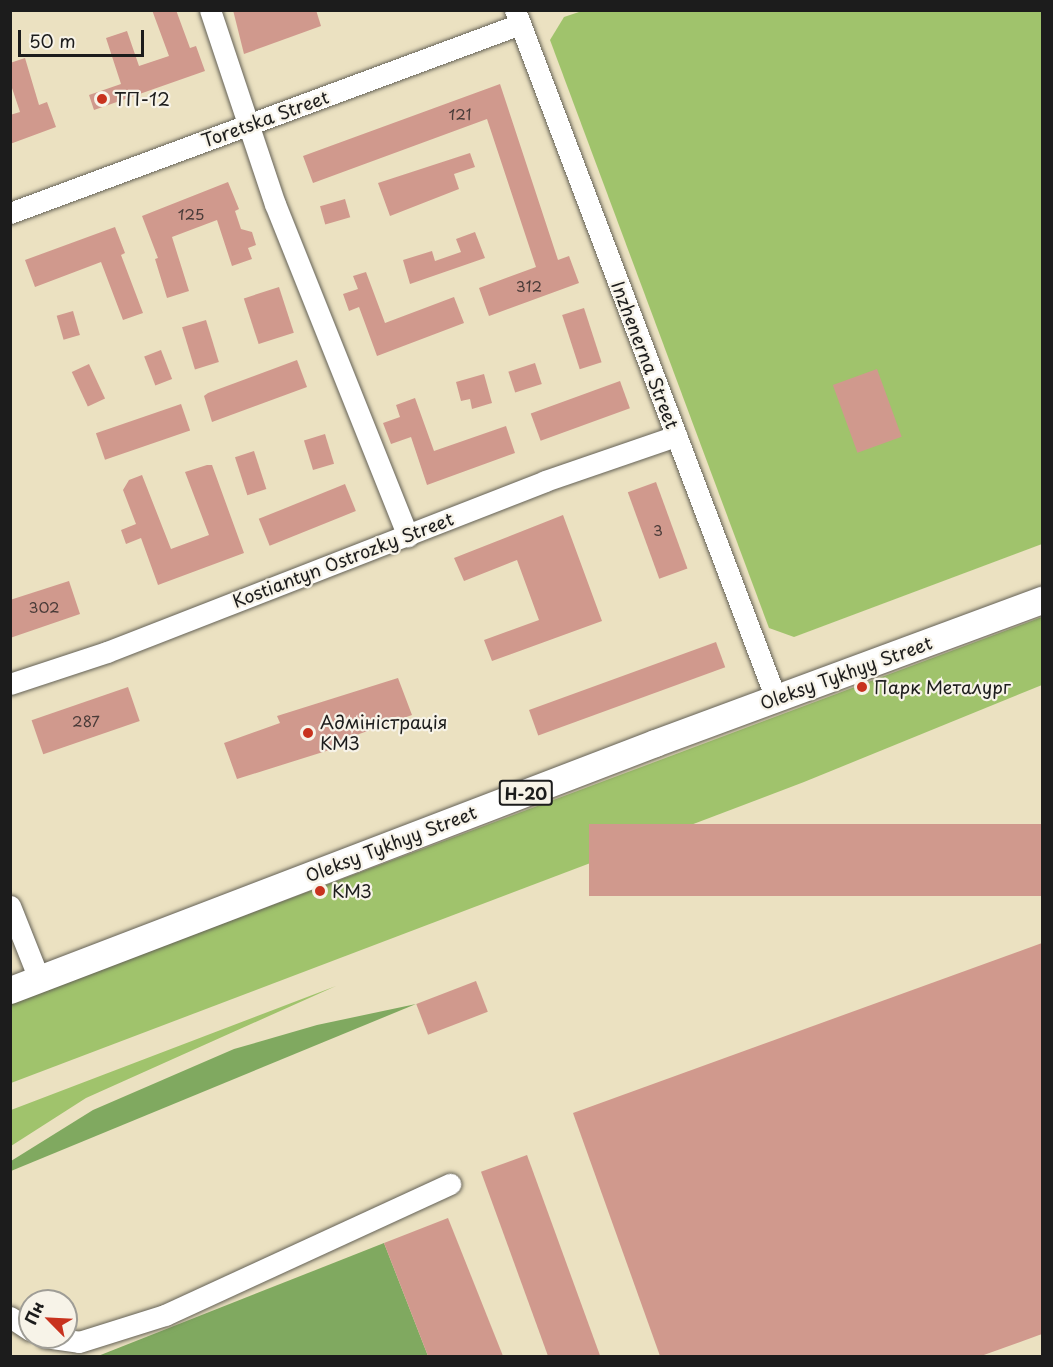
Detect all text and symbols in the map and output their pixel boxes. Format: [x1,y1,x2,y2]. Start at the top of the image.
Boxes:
scale bar [21,18,147,56]
text: 50 m [29,27,76,54]
street label: Toretska Street [198,86,332,152]
place label: ТП-12 [114,88,170,110]
marker: ТП-12 [95,92,109,106]
house number: 121 [448,105,472,123]
house number: 125 [178,205,204,223]
house number: 312 [516,277,542,295]
street label: Inzhenerna Street [607,278,683,432]
street label: Kostiantyn Ostrozky Street [229,508,457,612]
house number: 3 [653,521,663,539]
house number: 302 [28,598,60,616]
street label: Oleksy Tykhyy Street [756,631,936,715]
place label: Парк Металург [874,676,1011,698]
marker: Парк Металург [855,680,869,694]
house number: 287 [72,712,100,730]
place label: Адміністрація КМЗ [320,712,447,754]
marker: Адміністрація КМЗ [301,726,315,740]
road number: Н-20 [498,780,554,806]
street label: Oleksy Tykhyy Street [301,801,481,887]
place label: КМЗ [332,880,372,902]
marker: КМЗ [313,884,327,898]
north arrow [18,1289,78,1349]
text: Пн [18,1297,49,1328]

